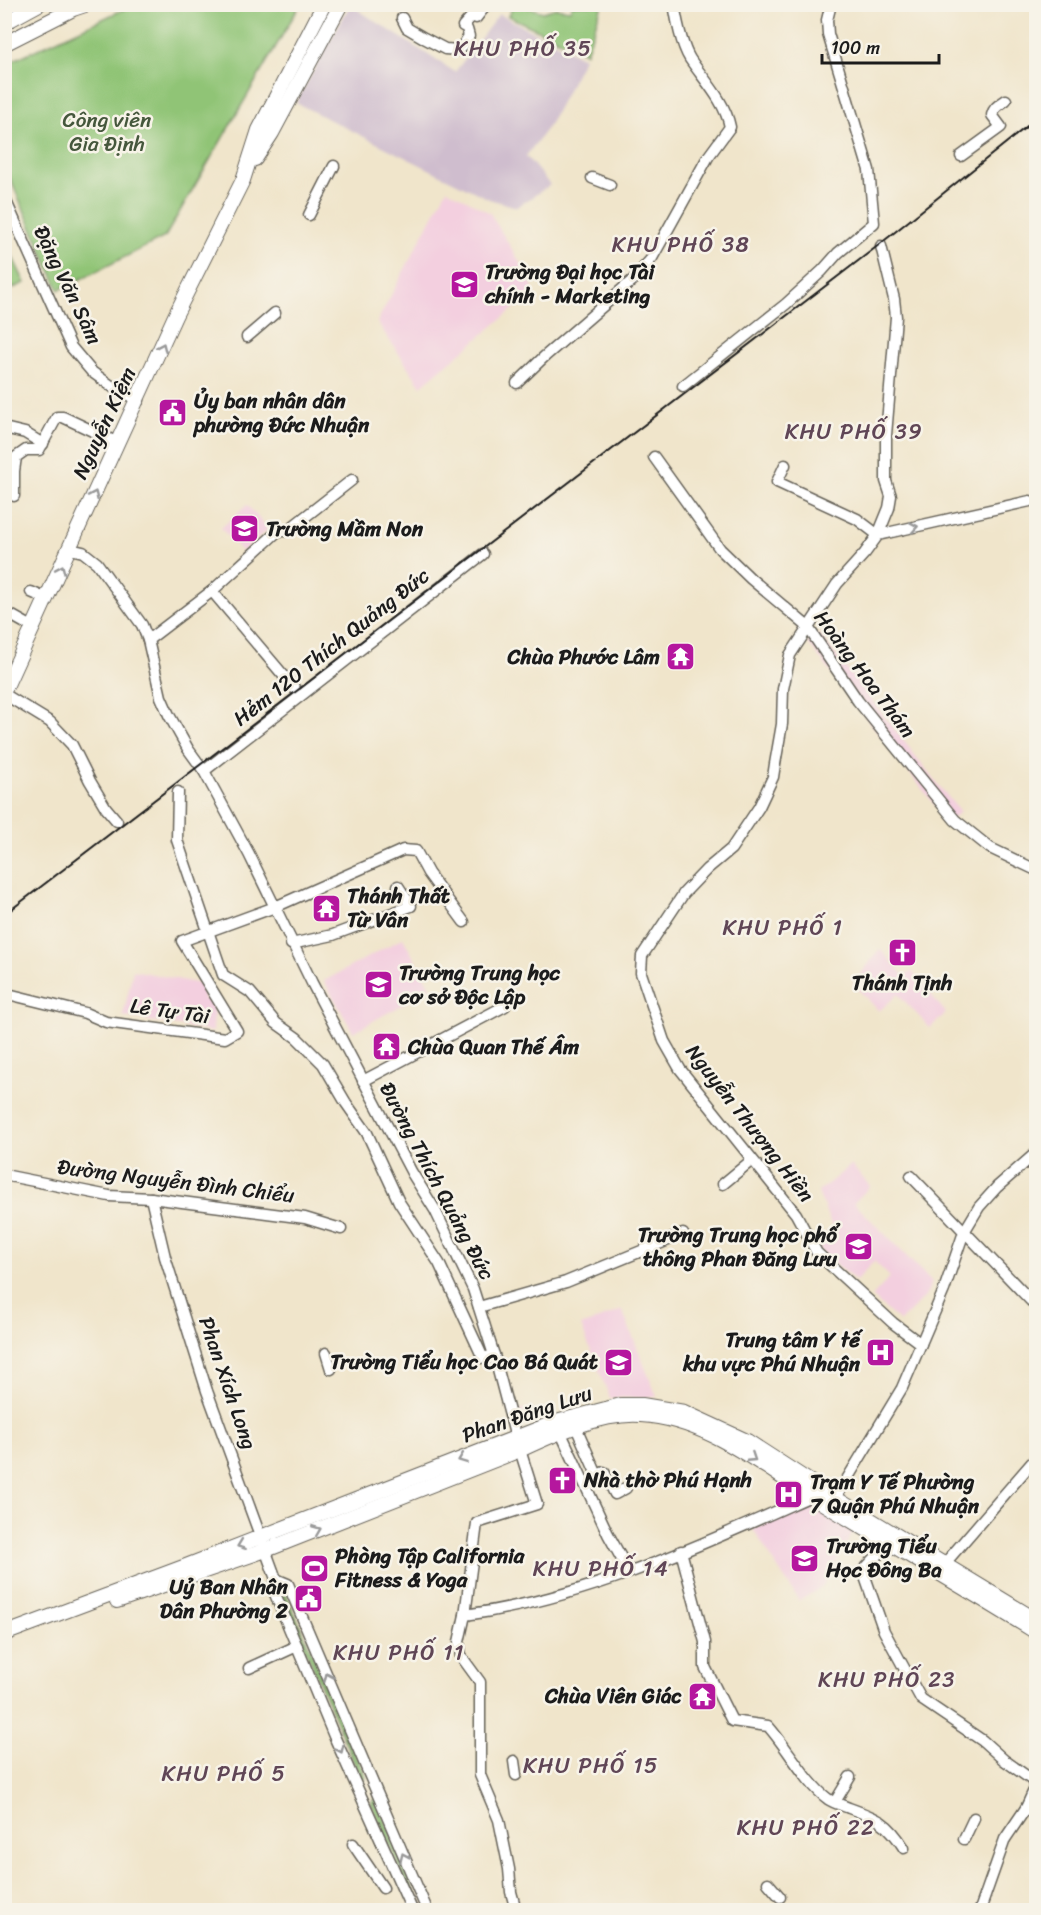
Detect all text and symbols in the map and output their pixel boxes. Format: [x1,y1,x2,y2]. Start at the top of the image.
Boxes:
scale bar [822,27,939,65]
district label: KHU PHỐ 35 [454,29,592,68]
text: 100 m [831,32,880,64]
park label: Công viên Gia Định [63,101,151,163]
street label: Đặng Văn Sâm [23,219,113,351]
district label: KHU PHỐ 38 [612,225,750,264]
place label: Trường Đại học Tài chính - Marketing [484,253,656,315]
school or university icon: Trường Đại học Tài chính - Marketing [448,268,480,300]
one-way arrow [154,342,166,353]
street label: Nguyễn Kiệm [61,360,147,486]
place label: Ủy ban nhân dân phường Đức Nhuận [192,382,370,444]
public building icon: Ủy ban nhân dân phường Đức Nhuận [157,397,189,429]
district label: KHU PHỐ 39 [785,412,923,451]
one-way arrow [87,491,99,502]
place label: Trường Mầm Non [266,510,424,548]
school or university icon: Trường Mầm Non [229,513,261,545]
one-way arrow [908,521,918,534]
street label: Hẻm 120 Thích Quảng Đức [224,557,438,736]
one-way arrow [53,565,65,576]
street label: Hoàng Hoa Thám [804,601,926,747]
place label: Chùa Phước Lâm [507,638,660,676]
temple icon: Chùa Phước Lâm [665,641,697,673]
place label: Thánh Thất Từ Vân [347,877,451,939]
temple icon: Thánh Thất Từ Vân [310,892,342,924]
district label: KHU PHỐ 1 [722,908,844,947]
church icon: Thánh Tịnh [886,936,918,968]
place label: Trường Trung học cơ sở Độc Lập [398,954,561,1016]
place label: Thánh Tịnh [852,964,952,1002]
school or university icon: Trường Trung học cơ sở Độc Lập [362,969,394,1001]
street label: Lê Tự Tài [128,987,213,1036]
place label: Chùa Quan Thế Âm [407,1028,580,1066]
temple icon: Chùa Quan Thế Âm [371,1031,403,1063]
street label: Nguyễn Thượng Hiền [676,1035,824,1211]
street label: Đường Thích Quảng Đức [369,1075,506,1287]
street label: Đường Nguyễn Đình Chiểu [55,1148,297,1214]
place label: Trường Trung học phổ thông Phan Đăng Lưu [638,1216,841,1278]
school or university icon: Trường Trung học phổ thông Phan Đăng Lưu [842,1231,874,1263]
street label: Phan Xích Long [187,1311,269,1455]
place label: Trung tâm Y tế khu vực Phú Nhuận [682,1321,863,1383]
hospital icon: Trung tâm Y tế khu vực Phú Nhuận [865,1336,897,1368]
place label: Trường Tiểu học Cao Bá Quát [330,1343,599,1381]
school or university icon: Trường Tiểu học Cao Bá Quát [603,1346,635,1378]
street label: Phan Đăng Lưu [457,1374,598,1454]
one-way arrow [745,1451,756,1462]
one-way arrow [457,1452,468,1464]
place label: Nhà thờ Phú Hạnh [583,1461,752,1499]
place label: Trạm Y Tế Phường 7 Quận Phú Nhuận [810,1463,980,1525]
church icon: Nhà thờ Phú Hạnh [547,1464,579,1496]
hospital icon: Trạm Y Tế Phường 7 Quận Phú Nhuận [773,1478,805,1510]
one-way arrow [310,1525,321,1537]
place label: Trường Tiểu Học Đông Ba [825,1527,942,1589]
place label: Phòng Tập California Fitness & Yoga [334,1537,526,1599]
one-way arrow [236,1538,247,1550]
school or university icon: Trường Tiểu Học Đông Ba [789,1542,821,1574]
district label: KHU PHỐ 14 [533,1549,669,1588]
sports icon: Phòng Tập California Fitness & Yoga [298,1552,330,1584]
place label: Uỷ Ban Nhân Dân Phường 2 [160,1568,289,1630]
public building icon: Uỷ Ban Nhân Dân Phường 2 [293,1583,325,1615]
district label: KHU PHỐ 11 [333,1633,465,1672]
district label: KHU PHỐ 23 [818,1660,956,1699]
one-way arrow [323,1673,335,1684]
place label: Chùa Viên Giác [544,1677,683,1715]
temple icon: Chùa Viên Giác [687,1680,719,1712]
one-way arrow [333,1743,345,1754]
district label: KHU PHỐ 15 [523,1746,659,1785]
district label: KHU PHỐ 5 [161,1754,287,1793]
district label: KHU PHỐ 22 [737,1808,875,1847]
one-way arrow [400,1852,412,1863]

